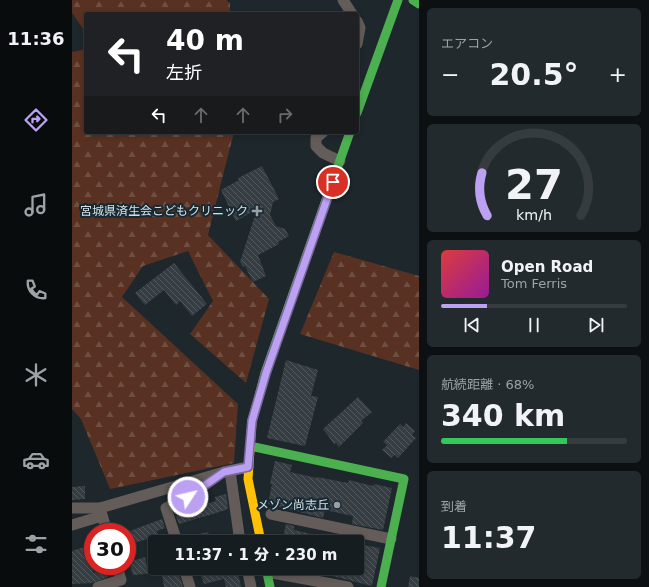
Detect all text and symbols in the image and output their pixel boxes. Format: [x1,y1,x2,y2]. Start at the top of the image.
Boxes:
text: 40 m [166,24,244,57]
text: 11:36 [7,28,65,49]
icon: left [100,28,152,80]
text: エアコン [441,36,493,51]
text: 20.5° [489,57,579,92]
text: 左折 [166,62,202,83]
text: − [441,62,459,87]
text: + [609,62,627,87]
icon: left [148,104,170,126]
icon: ahead [190,104,212,126]
icon: ahead [232,104,254,126]
icon: right [274,104,296,126]
icon: directions [22,106,50,134]
text: 27 [505,159,563,208]
pin [316,165,350,199]
icon: arrive [322,171,344,193]
icon: music [22,191,50,219]
place label: 宮城県済生会こどもクリニック [80,204,248,218]
marker: 宮城県済生会こどもクリニック [251,205,263,217]
text: km/h [516,206,552,222]
text: Open Road [501,258,593,276]
icon: phone [22,276,50,304]
text: Tom Ferris [501,276,567,291]
icon: previous [461,314,483,336]
icon: pause [523,314,545,336]
icon: next [585,314,607,336]
icon: climate [22,361,50,389]
text: 航続距離 · 68% [441,377,534,392]
text: 340 km [441,398,565,433]
icon: car [22,446,50,474]
position arrow [167,476,209,518]
place label: メゾン尚志丘 [257,498,329,512]
text: 到着 [441,499,467,514]
marker: メゾン尚志丘 [332,500,342,510]
text: 11:37 [441,520,537,555]
speed limit sign: 30 [84,523,136,575]
icon: filters [22,530,50,558]
text: 11:37 · 1 分 · 230 m [175,546,337,564]

